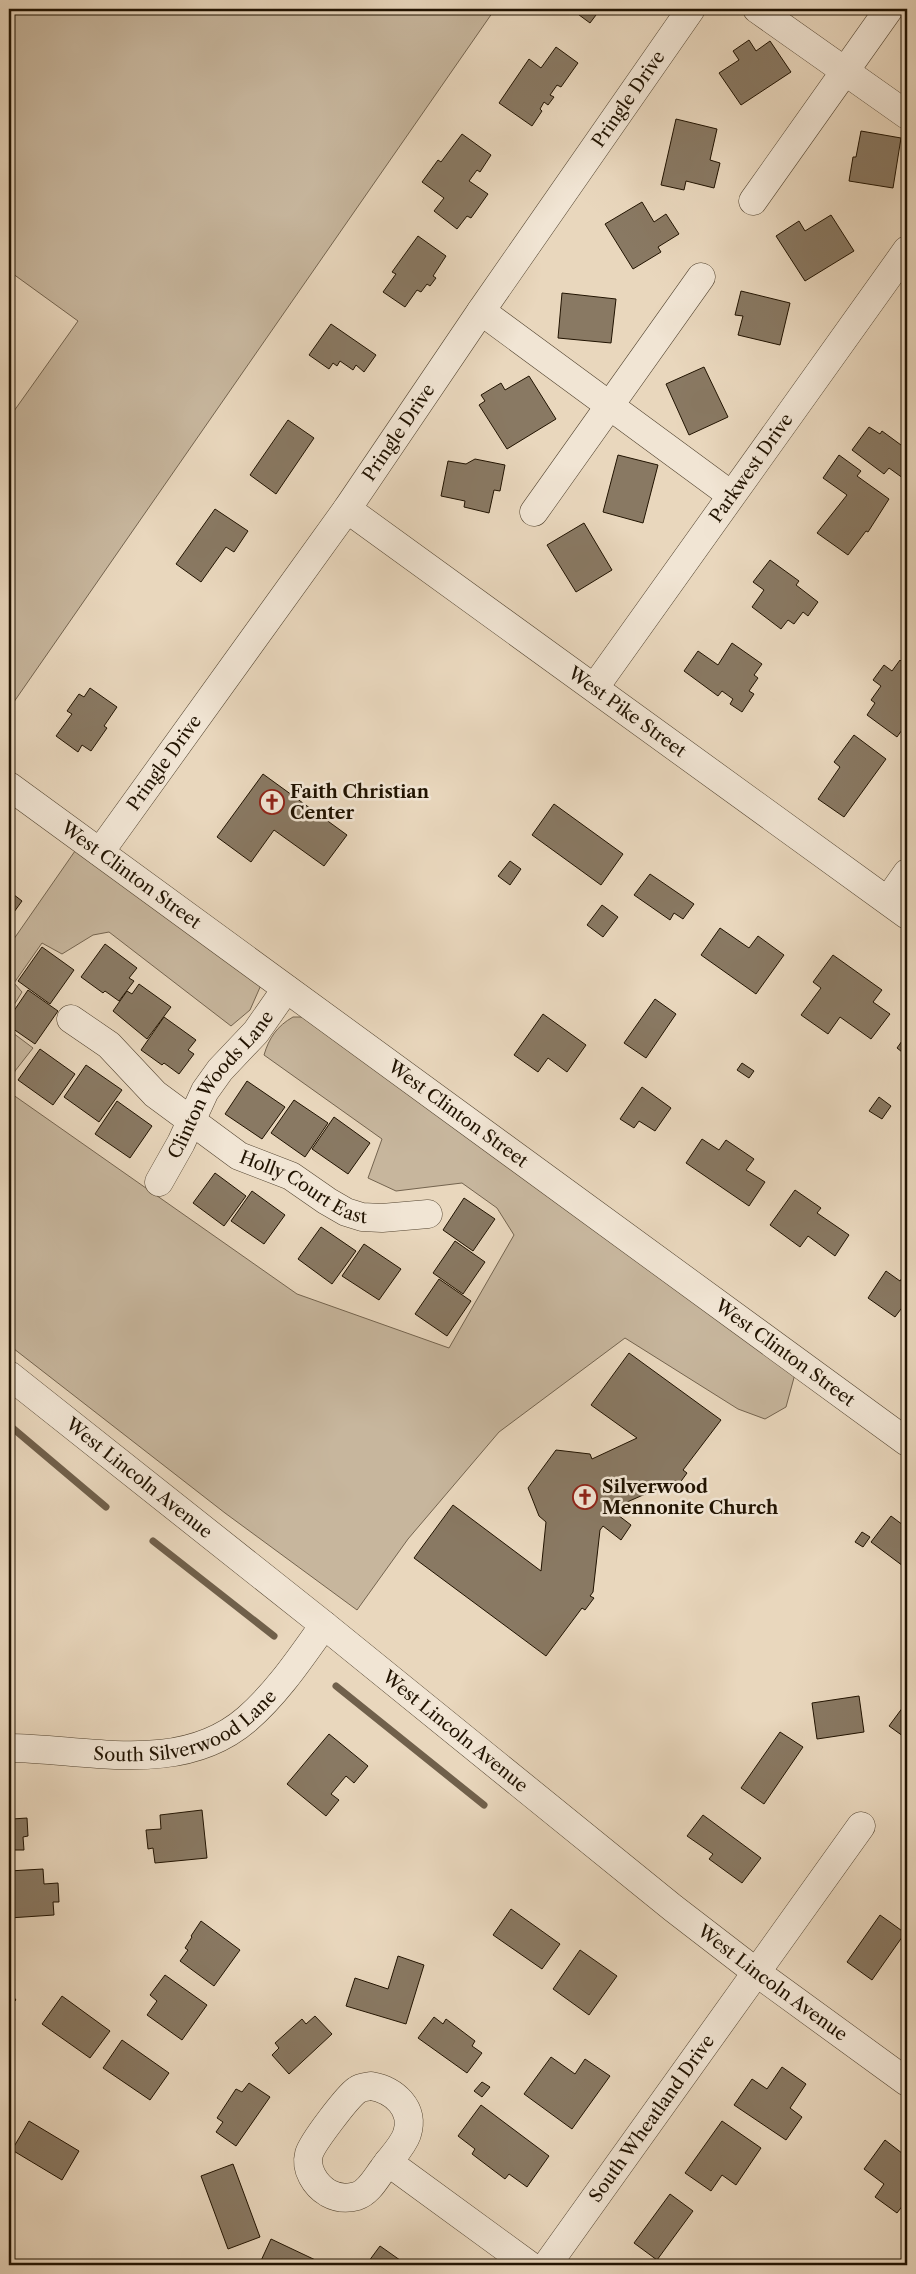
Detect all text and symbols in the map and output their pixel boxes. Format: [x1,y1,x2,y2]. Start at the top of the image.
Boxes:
street label: Pringle Drive [587,46,670,152]
street label: Pringle Drive [358,380,439,485]
street label: Parkwest Drive [705,409,798,527]
street label: West Pike Street [563,661,691,763]
street label: Pringle Drive [122,711,206,815]
place label: Faith Christian Center [290,781,430,824]
church icon: Faith Christian Center [259,789,285,815]
street label: West Clinton Street [56,816,206,934]
street label: Clinton Woods Lane [163,1006,278,1163]
street label: West Clinton Street [383,1055,533,1173]
street label: Holly Court East [236,1146,368,1228]
street label: West Clinton Street [710,1294,860,1412]
street label: West Lincoln Avenue [61,1413,217,1543]
place label: Silverwood Mennonite Church [602,1476,779,1519]
church icon: Silverwood Mennonite Church [572,1484,598,1510]
street label: West Lincoln Avenue [377,1665,532,1797]
street label: South Silverwood Lane [93,1686,281,1766]
street label: West Lincoln Avenue [692,1919,852,2046]
street label: South Wheatland Drive [584,2031,719,2207]

